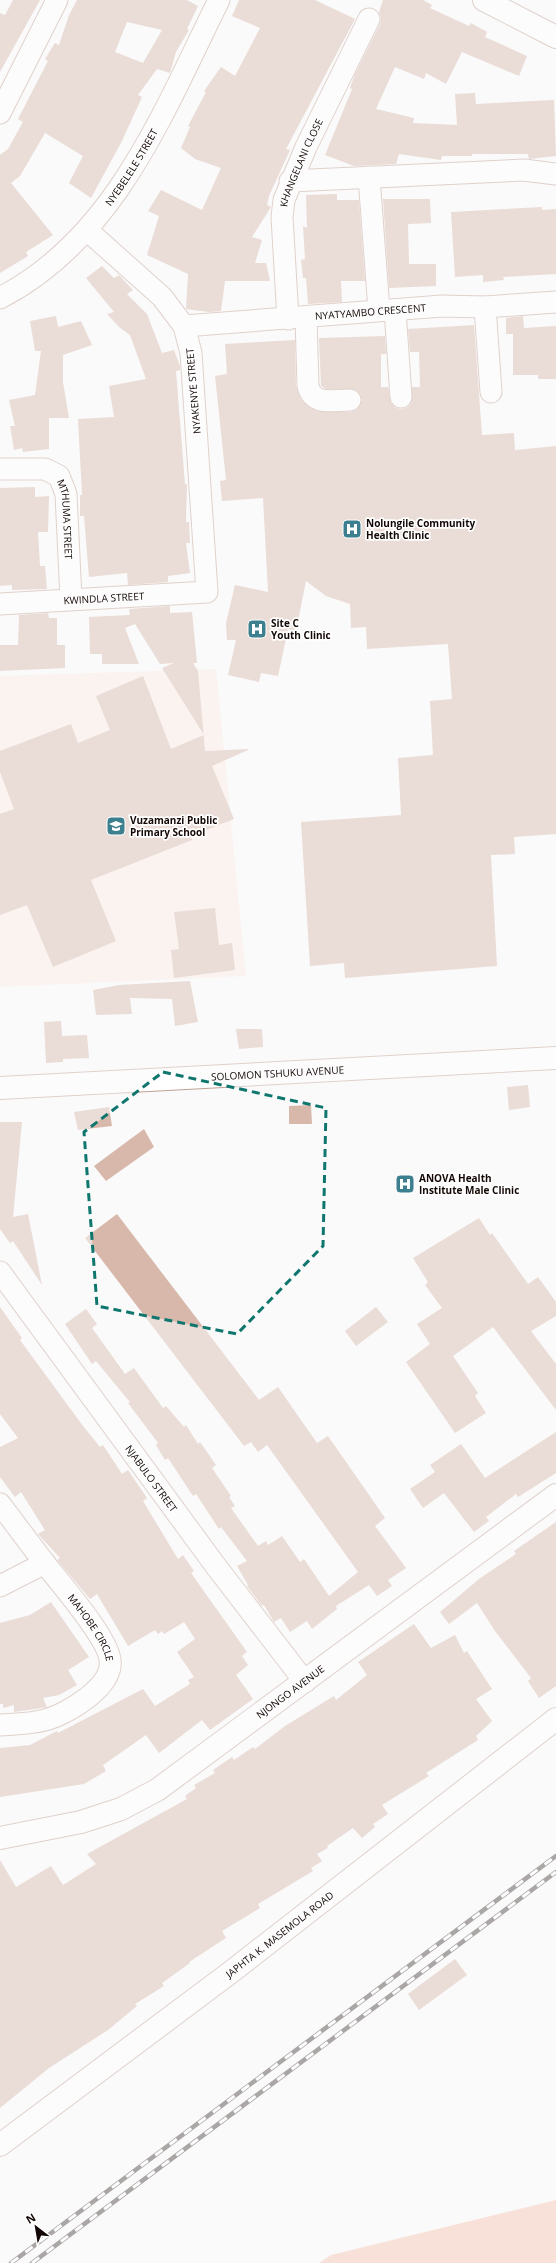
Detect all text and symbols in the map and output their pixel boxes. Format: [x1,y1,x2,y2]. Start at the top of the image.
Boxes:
street label: KHANGELANI CLOSE [276,116,326,208]
street label: NYEBELELE STREET [102,126,161,209]
street label: NYATYAMBO CRESCENT [314,300,427,323]
street label: NYAKENYE STREET [182,347,204,435]
street label: MTHUMA STREET [54,477,76,560]
place label: Nolungile Community Health Clinic [366,516,476,542]
hospital icon: Nolungile Community Health Clinic [341,518,363,540]
street label: KWINDLA STREET [63,589,145,607]
place label: Site C Youth Clinic [271,616,331,642]
hospital icon: Site C Youth Clinic [246,618,268,640]
place label: Vuzamanzi Public Primary School [130,813,217,839]
school or university icon: Vuzamanzi Public Primary School [105,815,127,837]
street label: SOLOMON TSHUKU AVENUE [211,1062,344,1084]
place label: ANOVA Health Institute Male Clinic [419,1171,519,1197]
hospital icon: ANOVA Health Institute Male Clinic [394,1173,416,1195]
street label: NJABULO STREET [122,1442,181,1515]
street label: MAHOBE CIRCLE [65,1591,117,1662]
street label: NJONGO AVENUE [253,1662,327,1721]
street label: JAPHTA K. MASEMOLA ROAD [222,1888,336,1981]
north arrow [16,2207,56,2247]
text: N [23,2209,38,2227]

